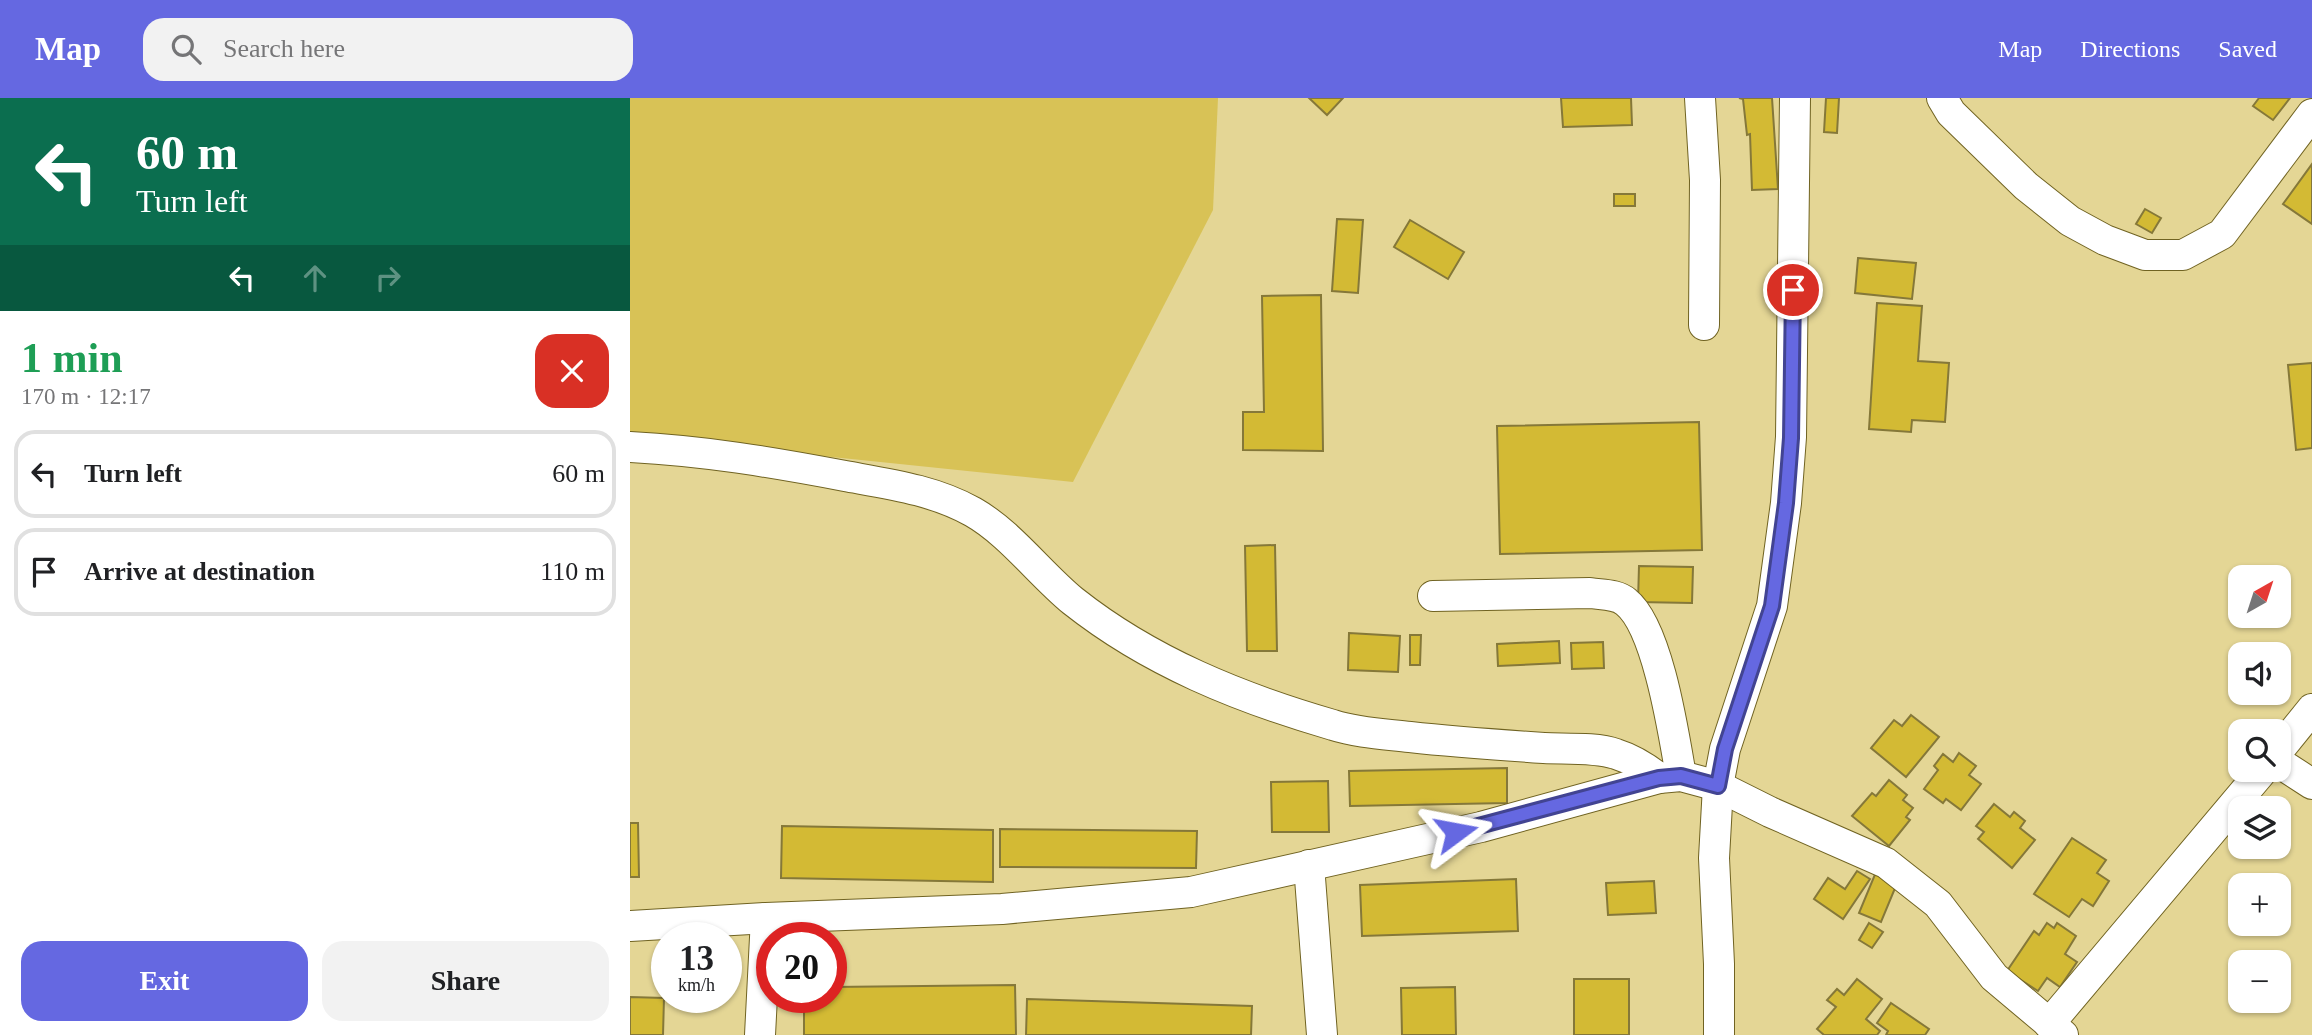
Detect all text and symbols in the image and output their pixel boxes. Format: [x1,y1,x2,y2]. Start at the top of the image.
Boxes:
search box [143,18,633,81]
icon: search [167,30,205,68]
text: Map [35,31,101,67]
text: Search here [223,34,345,63]
text: Map [1998,36,2042,62]
text: Directions [2080,36,2180,62]
text: Saved [2218,36,2277,62]
text: 60 m [136,125,238,180]
icon: left [21,126,112,217]
text: Turn left [136,183,248,219]
icon: left [223,259,261,297]
icon: ahead [296,259,334,297]
icon: right [369,259,407,297]
pin [1763,260,1823,320]
icon: arrive [1774,271,1812,309]
button: close [535,334,609,408]
text: 1 min [21,335,123,381]
text: 170 m · 12:17 [21,384,151,409]
icon: left [25,455,63,493]
text: Turn left [84,459,182,488]
text: 60 m [552,459,605,488]
icon: arrive [25,553,63,591]
text: Arrive at destination [84,557,315,586]
text: 110 m [540,557,605,586]
north arrow [2228,565,2291,628]
map controls [2228,565,2291,1013]
button: sound [2228,642,2291,705]
button: search [2228,719,2291,782]
position arrow [1419,795,1493,869]
button: layers [2228,796,2291,859]
button: + [2228,873,2291,936]
speed limit sign: 20 [756,922,847,1013]
text: 13 [679,939,714,978]
button: Exit [21,941,308,1021]
button: Share [322,941,609,1021]
button: − [2228,950,2291,1013]
text: km/h [678,975,715,995]

